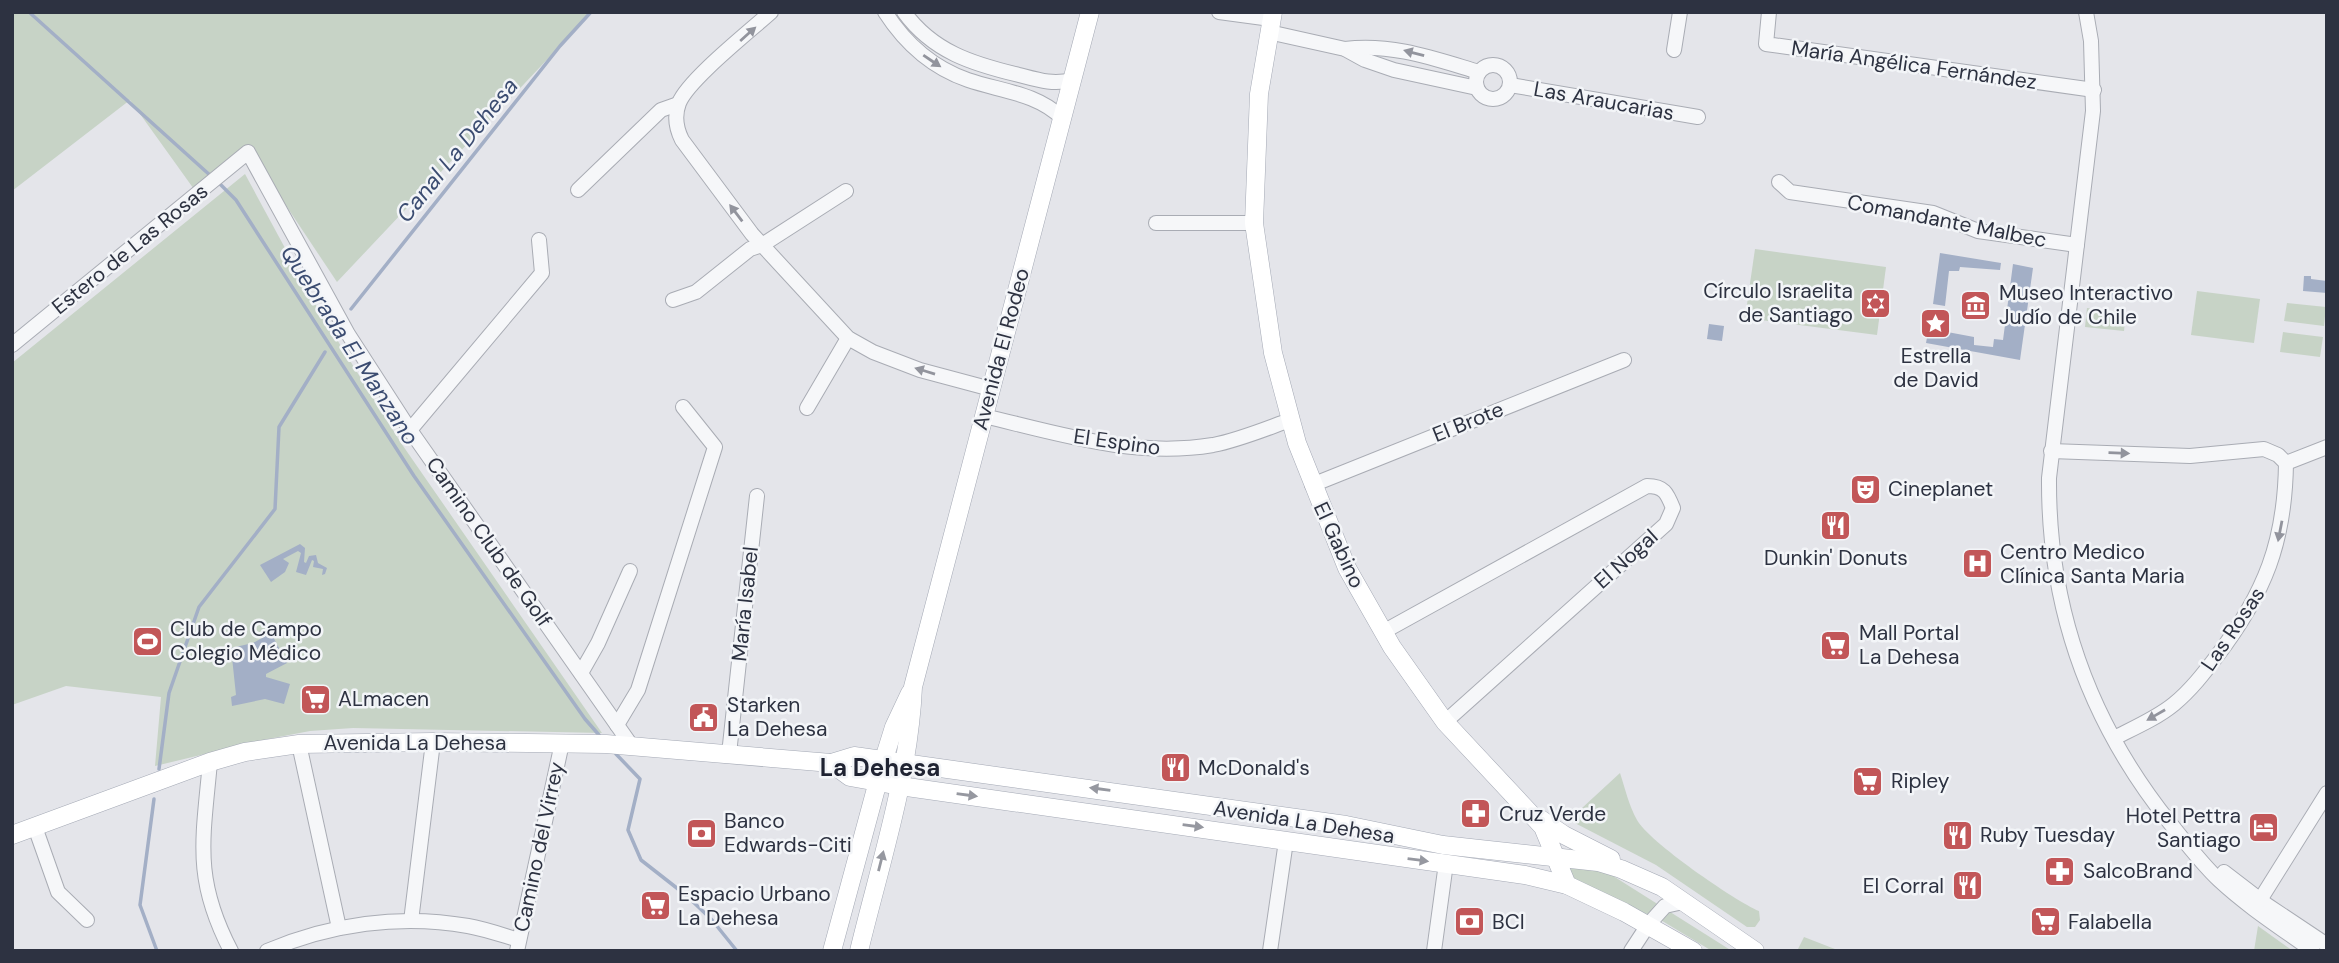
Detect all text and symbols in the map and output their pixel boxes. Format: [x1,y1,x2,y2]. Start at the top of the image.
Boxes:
one-way arrow [739,26,756,42]
street label: María Angélica Fernández [1790,34,2038,96]
one-way arrow [1403,47,1425,58]
one-way arrow [923,54,941,68]
water label: Canal La Dehesa [389,71,525,229]
street label: Las Araucarias [1532,75,1676,127]
street label: Estero de Las Rosas [46,177,214,321]
street label: Comandante Malbec [1845,188,2049,254]
one-way arrow [730,204,744,222]
water label: Quebrada El Manzano [274,239,426,451]
street label: Avenida El Rodeo [966,265,1036,433]
place label: Círculo Israelita de Santiago [1703,277,1853,329]
place label: Museo Interactivo Judío de Chile [1999,279,2173,331]
synagogue icon: Círculo Israelita de Santiago [1859,286,1893,320]
museum icon: Museo Interactivo Judío de Chile [1959,288,1993,322]
place icon: Estrella de David [1919,307,1953,341]
place label: Estrella de David [1893,342,1979,394]
one-way arrow [915,365,936,375]
street label: El Brote [1428,395,1508,449]
street label: El Espino [1072,422,1162,462]
one-way arrow [2108,448,2130,459]
street label: Camino Club de Golf [420,451,558,633]
theatre icon: Cineplanet [1848,472,1882,506]
place label: Cineplanet [1888,475,1993,503]
street label: El Gabino [1307,497,1371,593]
restaurant icon: Dunkin' Donuts [1819,509,1853,543]
one-way arrow [2274,520,2285,542]
street label: El Nogal [1588,523,1664,595]
place label: Centro Medico Clínica Santa Maria [2000,538,2185,590]
place label: Dunkin' Donuts [1764,544,1908,572]
street label: María Isabel [725,545,765,663]
hospital icon: Centro Medico Clínica Santa Maria [1960,547,1994,581]
street label: Las Rosas [2195,582,2271,676]
place label: Club de Campo Colegio Médico [170,615,322,667]
place label: Mall Portal La Dehesa [1859,619,1959,671]
sports icon: Club de Campo Colegio Médico [130,624,164,658]
supermarket icon: Mall Portal La Dehesa [1819,628,1853,662]
supermarket icon: ALmacen [298,682,332,716]
place label: ALmacen [338,685,429,713]
place label: Starken La Dehesa [727,691,827,743]
public building icon: Starken La Dehesa [687,700,721,734]
one-way arrow [2147,709,2166,721]
street label: Avenida La Dehesa [323,729,507,757]
restaurant icon: McDonald's [1158,751,1192,785]
district label: La Dehesa [820,752,940,783]
place label: McDonald's [1198,754,1310,782]
street label: Camino del Virrey [507,759,571,935]
supermarket icon: Ripley [1851,764,1885,798]
place label: Ripley [1891,767,1950,795]
one-way arrow [1089,783,1111,794]
one-way arrow [956,790,978,801]
street label: Avenida La Dehesa [1211,794,1397,850]
pharmacy icon: Cruz Verde [1459,797,1493,831]
place label: Cruz Verde [1499,800,1606,828]
place label: Hotel Pettra Santiago [2126,802,2241,854]
place label: Banco Edwards-Citi [724,807,852,859]
hotel icon: Hotel Pettra Santiago [2247,811,2281,845]
bank icon: Banco Edwards-Citi [684,816,718,850]
restaurant icon: Ruby Tuesday [1940,818,1974,852]
one-way arrow [1182,821,1204,832]
place label: Ruby Tuesday [1980,821,2116,849]
one-way arrow [876,850,887,872]
one-way arrow [1407,854,1429,865]
pharmacy icon: SalcoBrand [2043,854,2077,888]
place label: SalcoBrand [2083,857,2193,885]
restaurant icon: El Corral [1950,869,1984,903]
place label: El Corral [1863,872,1944,900]
place label: Espacio Urbano La Dehesa [678,880,831,932]
supermarket icon: Espacio Urbano La Dehesa [638,889,672,923]
bank icon: BCI [1452,905,1486,939]
supermarket icon: Falabella [2028,905,2062,939]
place label: BCI [1492,908,1525,936]
place label: Falabella [2068,908,2152,936]

